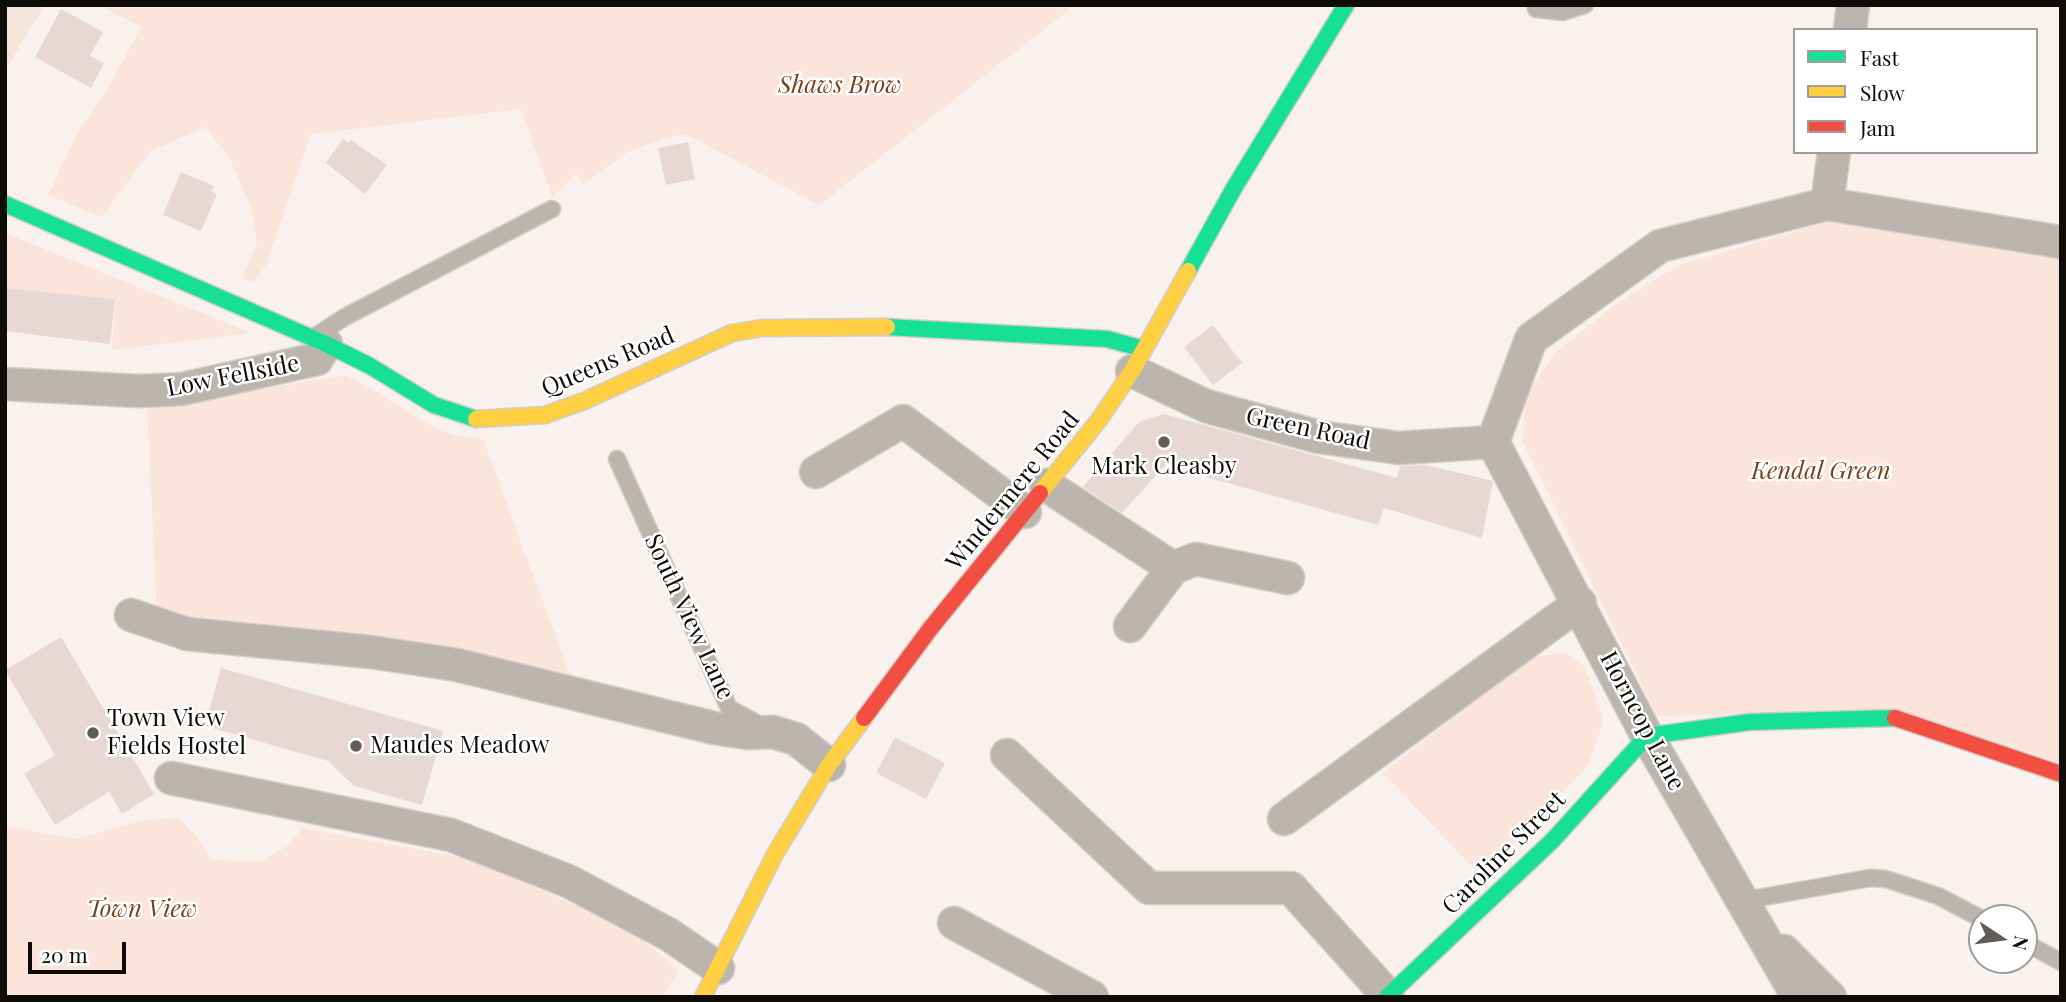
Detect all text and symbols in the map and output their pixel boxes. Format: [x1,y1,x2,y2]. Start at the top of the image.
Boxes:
legend [1793,28,2038,154]
text: Fast [1860,43,1899,71]
park label: Shaws Brow [778,72,902,100]
text: Slow [1860,78,1905,106]
text: Jam [1860,113,1896,141]
street label: Queens Road [537,321,679,403]
street label: Low Fellside [164,349,302,403]
street label: Green Road [1243,402,1373,456]
street label: Windermere Road [940,406,1086,576]
marker: Mark Cleasby [1156,434,1172,450]
place label: Mark Cleasby [1091,453,1237,481]
park label: Kendal Green [1751,458,1891,486]
street label: South View Lane [638,530,740,704]
street label: Horncop Lane [1593,647,1691,795]
place label: Town View Fields Hostel [107,705,246,761]
marker: Town View Fields Hostel [85,725,101,741]
place label: Maudes Meadow [370,732,549,760]
marker: Maudes Meadow [348,738,364,754]
street label: Caroline Street [1436,785,1572,921]
park label: Town View [87,896,197,924]
north arrow [1968,904,2038,974]
scale bar [32,928,130,972]
text: N [2007,934,2036,953]
text: 20 m [41,940,88,968]

